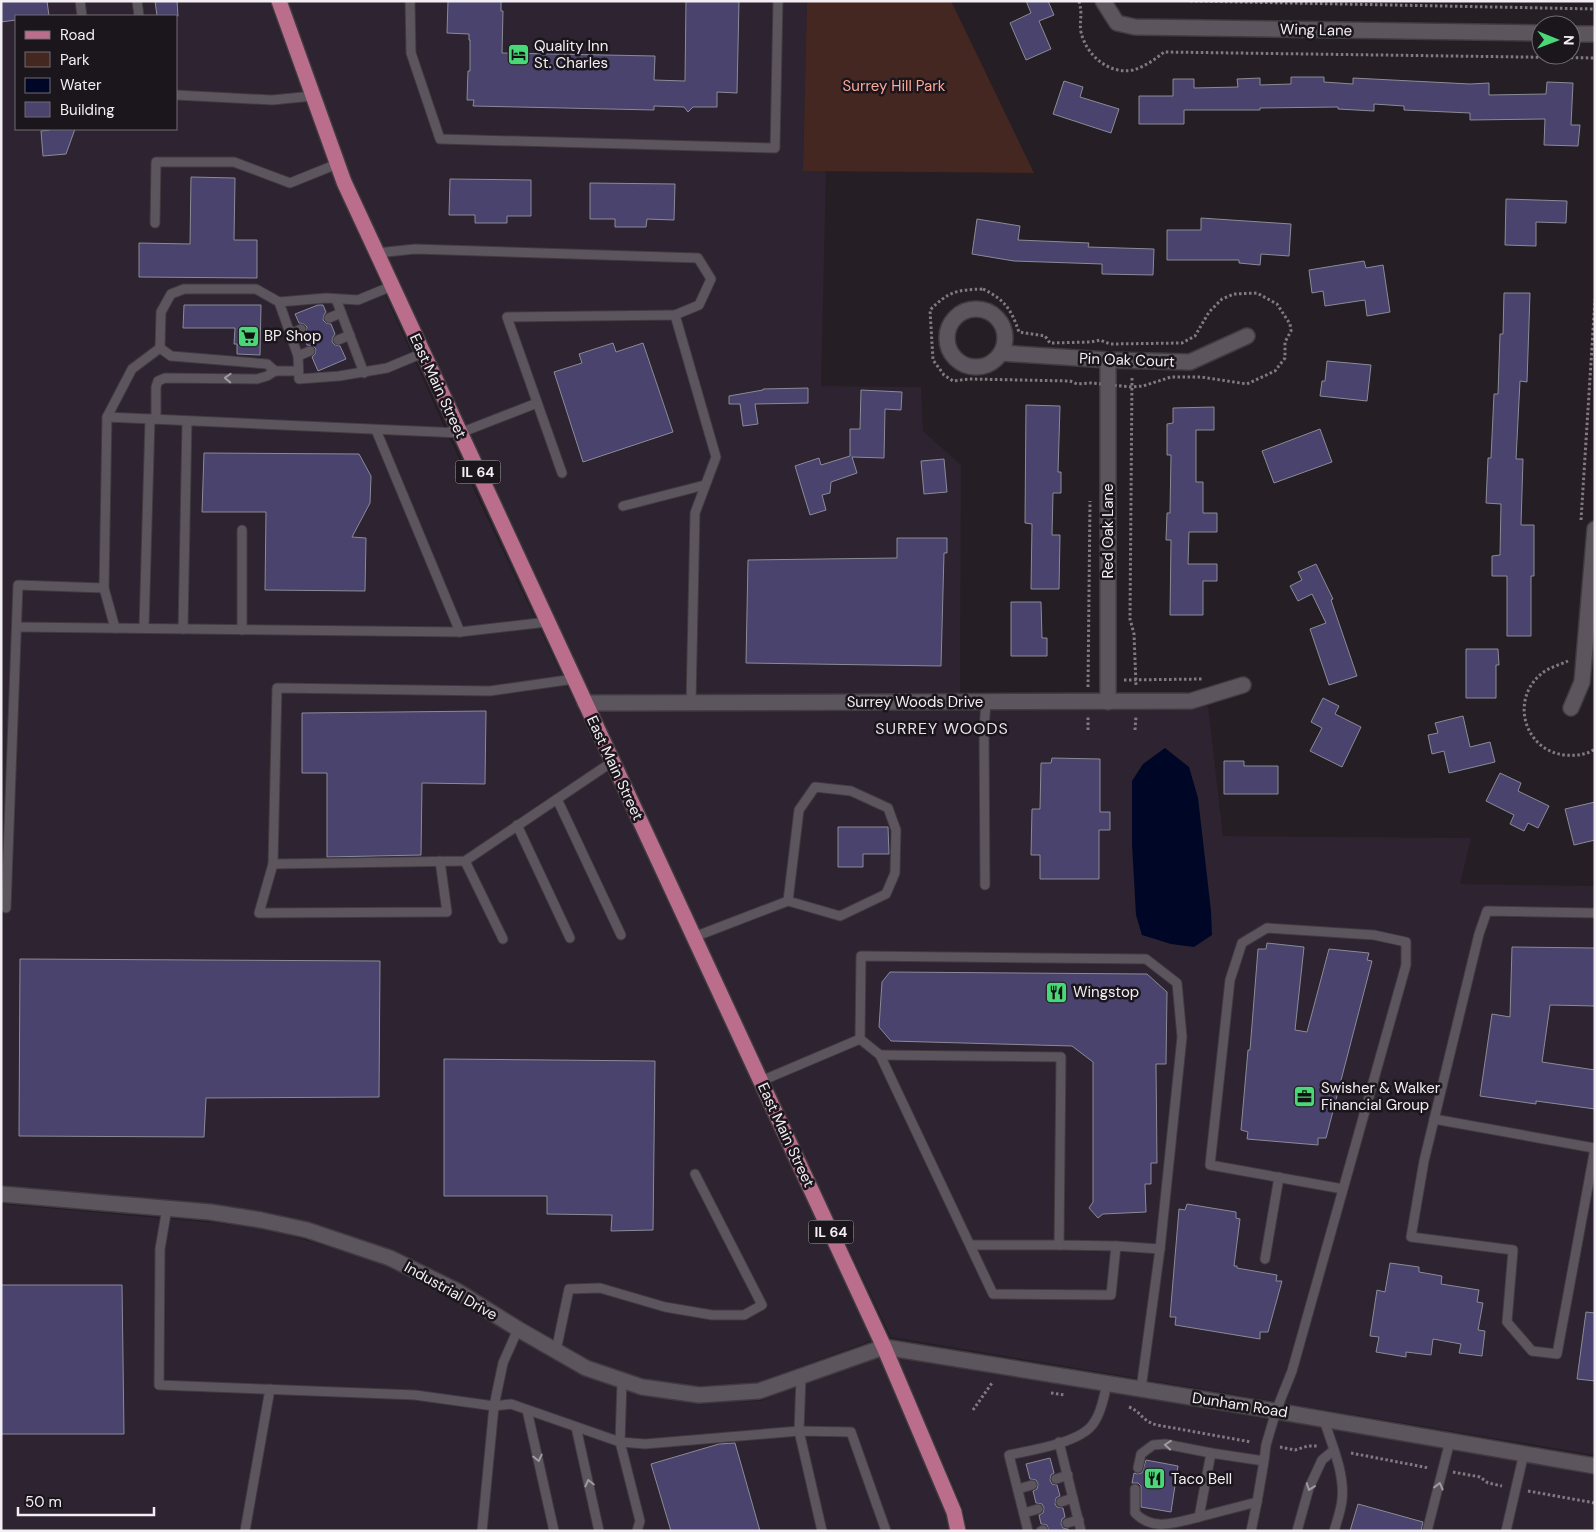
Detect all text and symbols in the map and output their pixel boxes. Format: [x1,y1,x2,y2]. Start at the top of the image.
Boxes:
legend [15,15,178,130]
north arrow [1531,15,1581,65]
street label: Wing Lane [1280,19,1352,41]
text: Road [60,25,95,45]
text: N [1560,35,1578,45]
place label: Quality Inn St. Charles [534,36,608,73]
hotel icon: Quality Inn St. Charles [506,43,530,67]
text: Park [60,50,90,70]
text: Water [60,75,102,95]
park label: Surrey Hill Park [843,76,946,96]
text: Building [60,100,115,120]
supermarket icon: BP Shop [236,324,260,348]
place label: BP Shop [264,326,321,346]
street label: East Main Street [405,330,471,442]
street label: Pin Oak Court [1079,348,1175,372]
one-way arrow [224,372,232,383]
road number: IL 64 [456,461,500,484]
street label: Red Oak Lane [1098,484,1118,578]
street label: Surrey Woods Drive [847,692,983,712]
street label: East Main Street [582,712,648,824]
district label: SURREY WOODS [875,718,1009,739]
restaurant icon: Wingstop [1045,980,1069,1004]
place label: Wingstop [1073,982,1139,1002]
place label: Swisher & Walker Financial Group [1321,1078,1441,1115]
street label: East Main Street [753,1079,819,1191]
office icon: Swisher & Walker Financial Group [1293,1085,1317,1109]
road number: IL 64 [808,1220,854,1244]
street label: Industrial Drive [401,1257,501,1325]
street label: Dunham Road [1191,1388,1289,1422]
one-way arrow [1163,1440,1171,1451]
one-way arrow [532,1453,543,1462]
restaurant icon: Taco Bell [1143,1467,1167,1491]
place label: Taco Bell [1171,1469,1232,1489]
one-way arrow [584,1479,594,1488]
one-way arrow [1433,1481,1444,1490]
one-way arrow [1306,1482,1316,1491]
scale bar [18,1484,154,1516]
text: 50 m [25,1492,62,1512]

